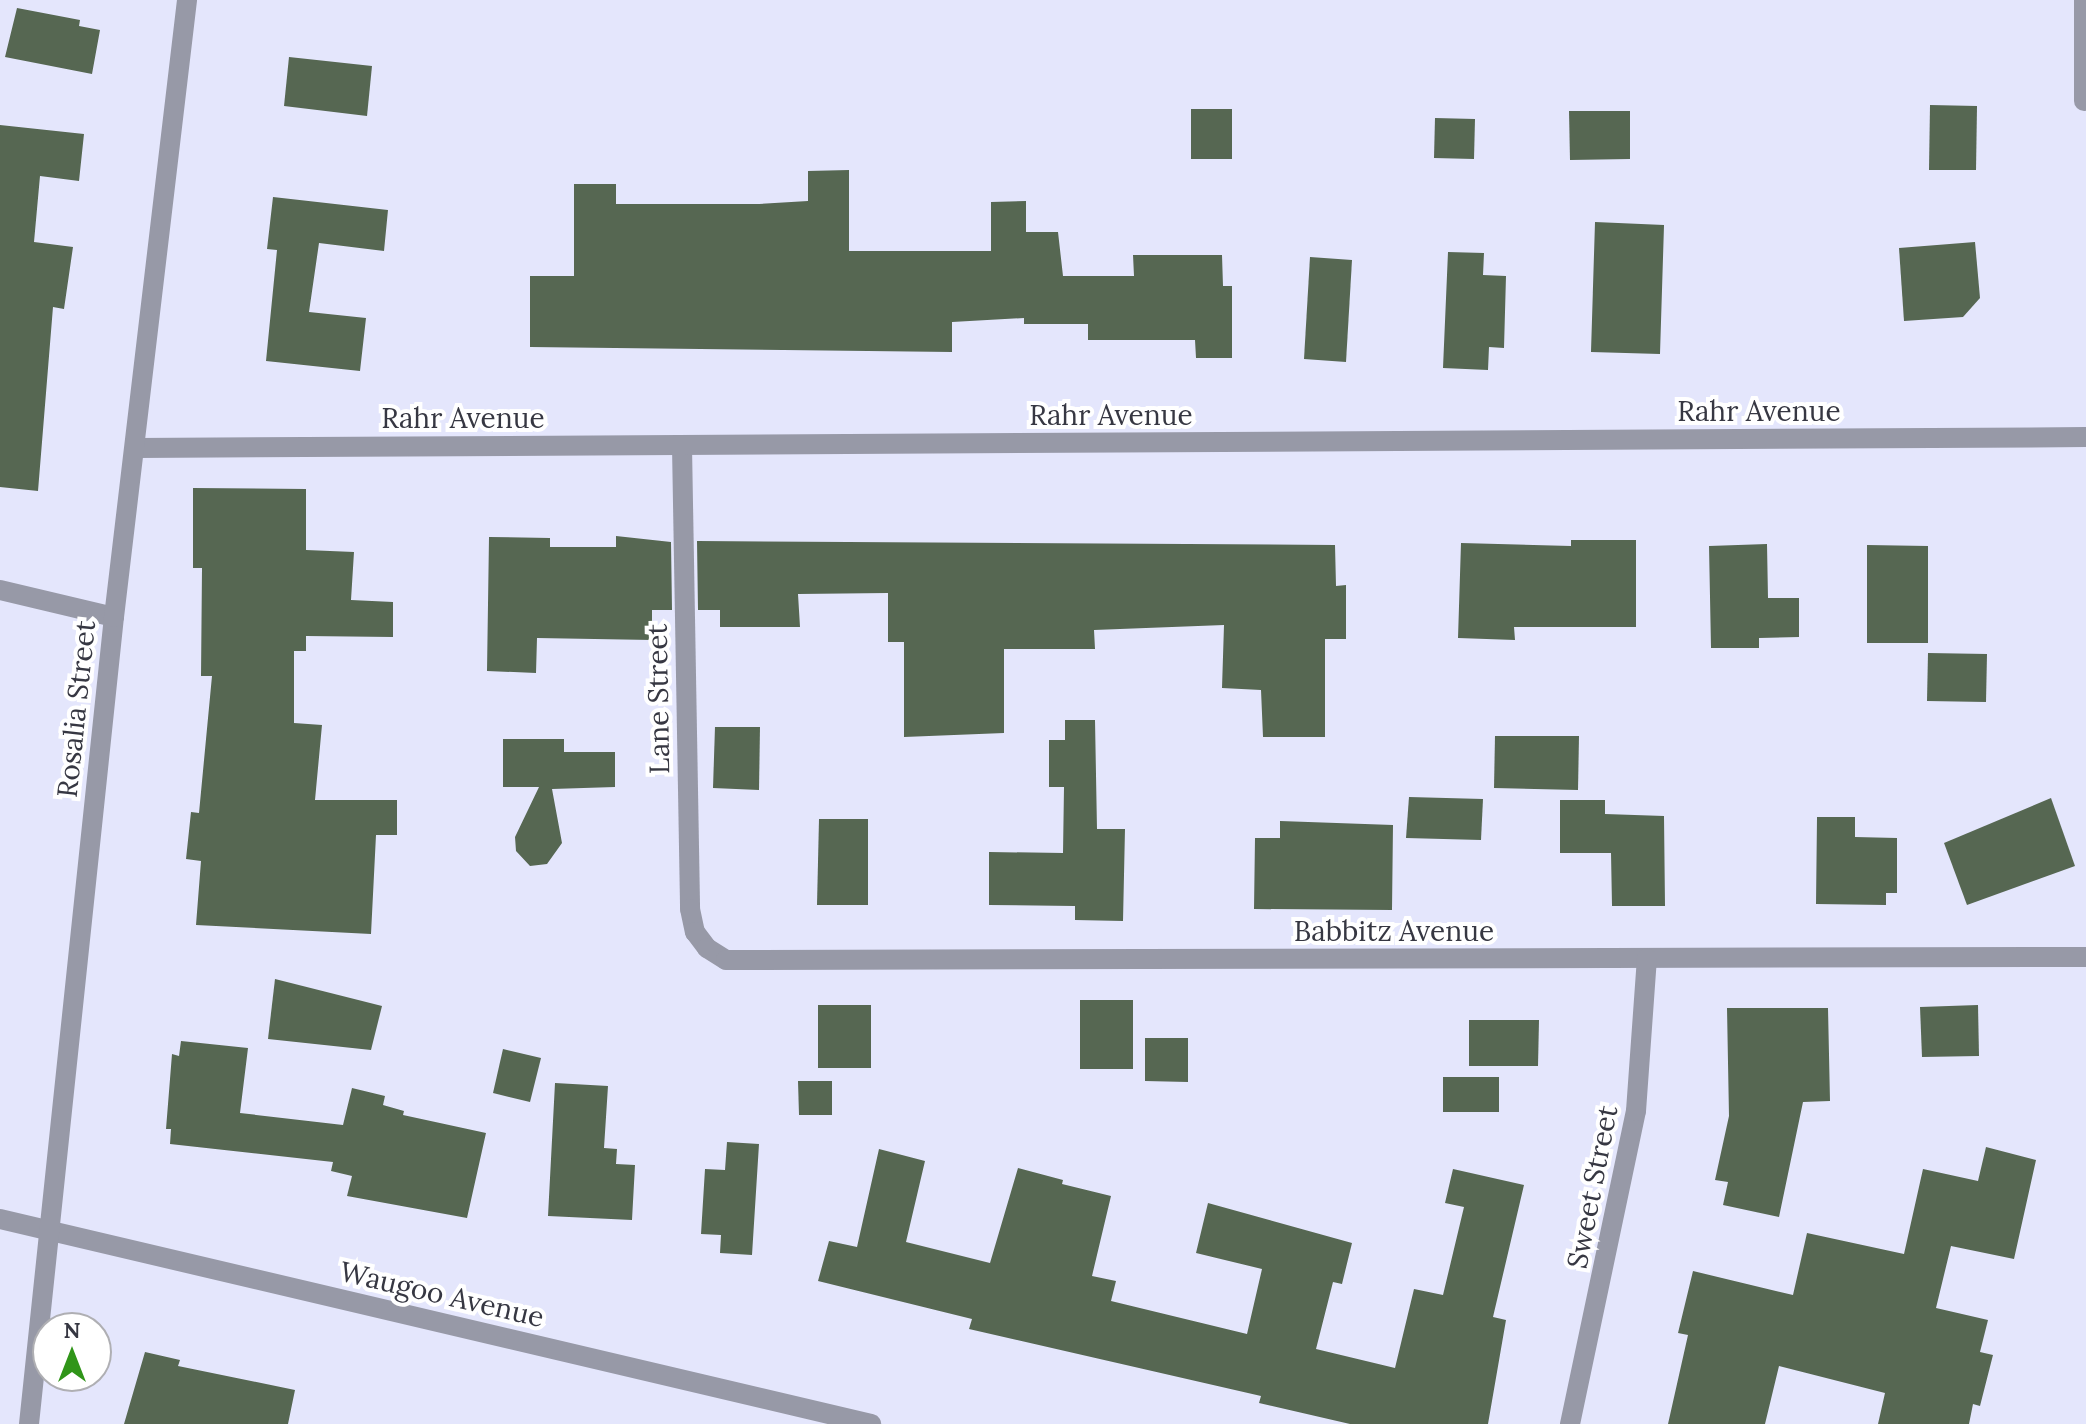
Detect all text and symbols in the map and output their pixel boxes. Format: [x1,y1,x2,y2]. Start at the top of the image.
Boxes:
street label: Rahr Avenue [1677,394,1841,428]
street label: Rahr Avenue [1029,398,1193,432]
street label: Rahr Avenue [381,401,545,435]
street label: Rosalia Street [50,619,102,799]
street label: Lane Street [640,624,676,774]
street label: Babbitz Avenue [1294,914,1494,948]
street label: Sweet Street [1560,1103,1624,1271]
street label: Waugoo Avenue [337,1254,547,1334]
north arrow [32,1312,112,1392]
text: N [63,1316,81,1344]

